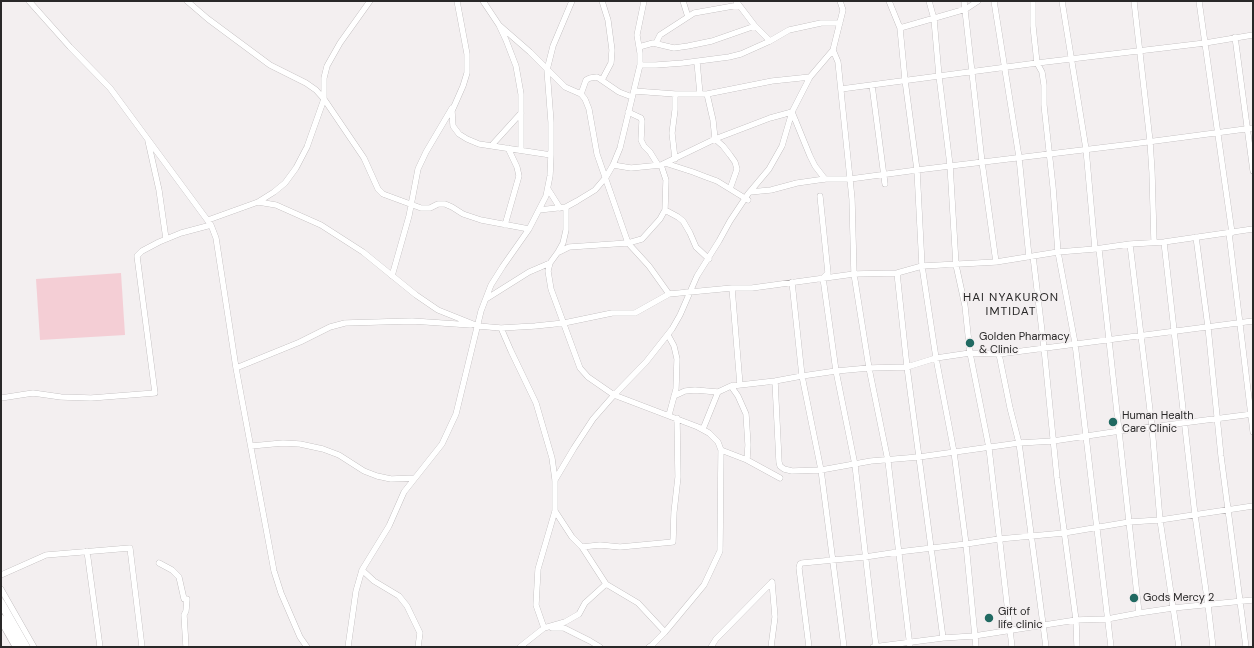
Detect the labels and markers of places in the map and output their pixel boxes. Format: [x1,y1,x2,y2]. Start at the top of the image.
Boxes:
place label: Golden Pharmacy & Clinic [979,330,1070,356]
marker: Golden Pharmacy & Clinic [964,337,976,349]
place label: Human Health Care Clinic [1122,409,1194,435]
marker: Human Health Care Clinic [1107,416,1119,428]
place label: Gods Mercy 2 [1143,591,1214,605]
marker: Gods Mercy 2 [1128,592,1140,604]
place label: Gift of life clinic [998,605,1042,631]
marker: Gift of life clinic [983,612,995,624]

